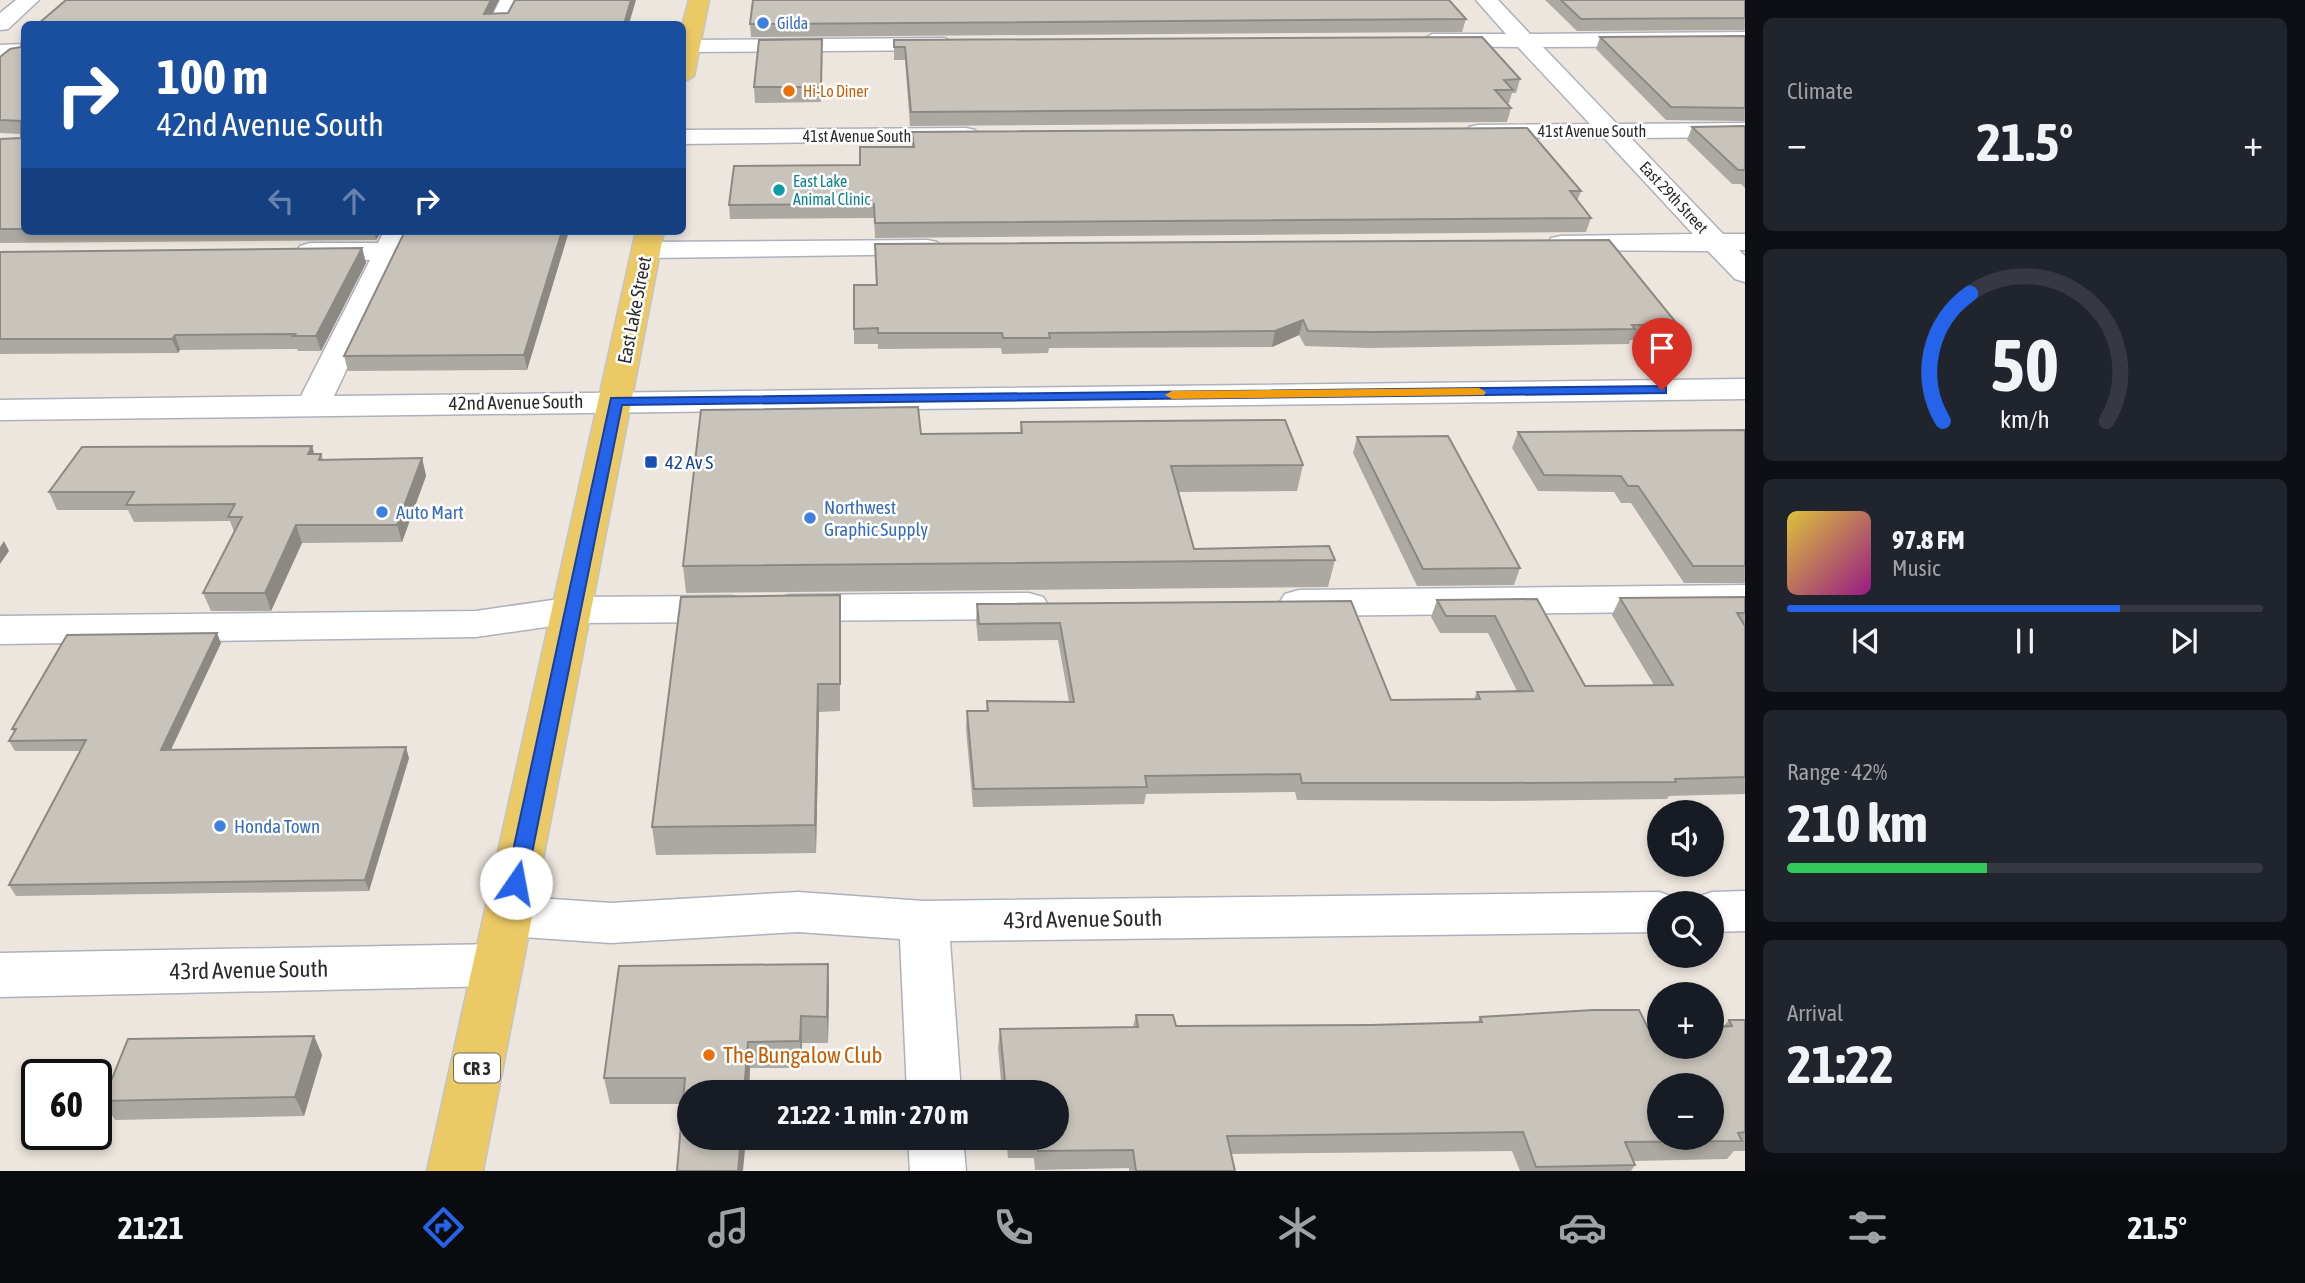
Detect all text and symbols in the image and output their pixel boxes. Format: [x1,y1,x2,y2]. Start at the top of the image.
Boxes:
place label: Gilda [777,14,808,32]
marker: Gilda [755,15,771,31]
text: 100 m [157,48,268,104]
icon: right [42,49,133,140]
text: Climate [1787,78,1853,104]
place label: Hi-Lo Diner [803,82,869,100]
marker: Hi-Lo Diner [781,83,797,99]
text: 42nd Avenue South [157,106,384,143]
text: 21.5° [1977,112,2073,172]
text: − [1787,121,1807,164]
text: + [2243,121,2263,164]
street label: 41st Avenue South [1538,122,1646,140]
street label: 41st Avenue South [803,127,911,145]
street label: East 29th Street [1636,157,1712,237]
place label: East Lake Animal Clinic [793,172,870,208]
icon: left [262,182,300,220]
icon: ahead [335,182,373,220]
icon: right [408,182,446,220]
marker: East Lake Animal Clinic [771,182,787,198]
street label: East Lake Street [613,255,655,365]
pin [1632,318,1692,390]
text: 50 [1991,323,2059,406]
icon: arrive [1643,329,1681,367]
street label: 42nd Avenue South [448,390,584,414]
text: km/h [2000,405,2050,433]
place label: 42 Av S [665,451,713,473]
marker: 42 Av S [643,454,659,470]
place label: Northwest Graphic Supply [824,496,928,540]
place label: Auto Mart [396,501,464,523]
marker: Auto Mart [374,504,390,520]
marker: Northwest Graphic Supply [802,510,818,526]
text: 97.8 FM [1892,525,1965,555]
text: Music [1892,555,1940,581]
icon: previous [1847,622,1885,660]
icon: pause [2006,622,2044,660]
icon: next [2165,622,2203,660]
text: Range · 42% [1787,759,1887,785]
text: 210 km [1787,793,1928,853]
map controls [1647,800,1724,1150]
button: sound [1647,800,1724,877]
place label: Honda Town [234,815,320,837]
marker: Honda Town [212,818,228,834]
position arrow [479,846,553,920]
button: search [1647,891,1724,968]
street label: 43rd Avenue South [1003,905,1163,933]
street label: 43rd Avenue South [169,956,329,984]
button: + [1647,982,1724,1059]
text: Arrival [1787,1000,1843,1026]
text: 21:22 [1787,1034,1894,1094]
place label: The Bungalow Club [723,1042,882,1068]
marker: The Bungalow Club [701,1047,717,1063]
road number: CR 3 [454,1054,500,1083]
speed limit sign: 60 [21,1059,112,1150]
button: − [1647,1073,1724,1150]
text: 21:22 · 1 min · 270 m [778,1100,968,1130]
icon: directions [419,1203,468,1252]
icon: music [704,1203,753,1252]
icon: phone [989,1203,1038,1252]
icon: climate [1273,1203,1322,1252]
icon: car [1558,1203,1607,1252]
icon: filters [1843,1203,1892,1252]
text: 21:21 [118,1209,184,1246]
text: 21.5° [2127,1209,2187,1246]

